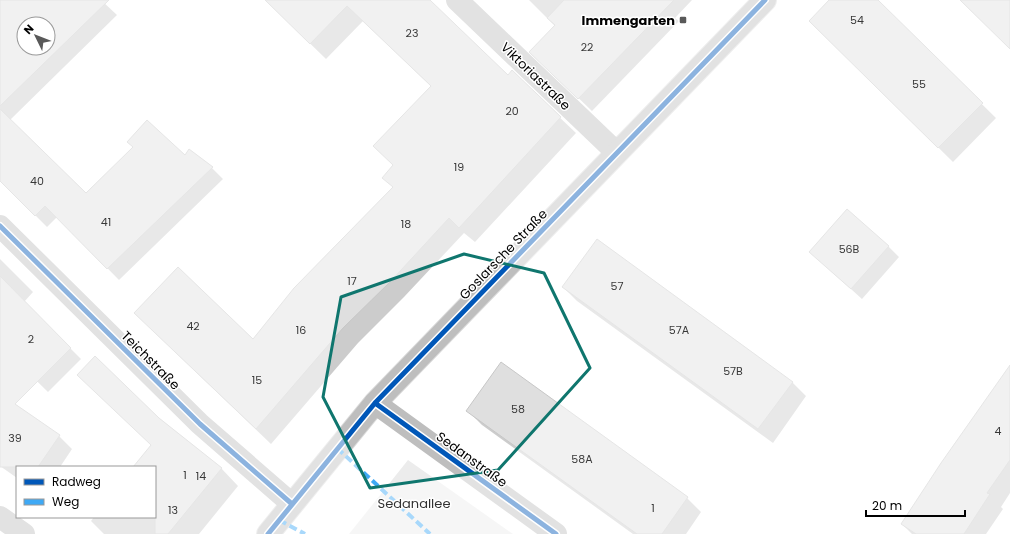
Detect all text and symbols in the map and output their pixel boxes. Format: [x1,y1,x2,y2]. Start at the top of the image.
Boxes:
place label: Immengarten [582,11,675,30]
house number: 54 [850,12,864,28]
marker: Immengarten [678,15,688,25]
north arrow [16,16,56,56]
text: N [20,21,37,38]
house number: 23 [406,25,418,41]
street label: Viktoriastraße [496,38,575,115]
house number: 22 [581,39,593,55]
house number: 55 [912,76,926,92]
house number: 20 [505,103,519,119]
house number: 19 [454,159,464,175]
house number: 40 [30,173,44,189]
street label: Goslarsche Straße [455,205,552,304]
house number: 41 [101,214,111,230]
house number: 18 [401,216,411,232]
house number: 56B [839,241,860,257]
house number: 17 [347,273,357,289]
house number: 57 [611,278,623,294]
house number: 42 [186,318,200,334]
house number: 16 [296,322,306,338]
house number: 57A [669,322,690,338]
street label: Teichstraße [117,327,184,394]
house number: 2 [28,331,34,347]
house number: 57B [723,363,743,379]
house number: 15 [252,372,262,388]
house number: 58 [511,401,525,417]
house number: 4 [995,423,1002,439]
street label: Sedanstraße [432,427,511,492]
house number: 39 [8,430,22,446]
house number: 58A [571,451,593,467]
legend [16,466,156,518]
house number: 1 [183,467,187,483]
house number: 14 [196,468,206,484]
text: Radweg [52,473,101,490]
scale bar [866,492,965,518]
text: Weg [52,493,79,510]
park label: Sedanallee [378,494,450,513]
text: 20 m [872,497,902,514]
house number: 1 [651,500,655,516]
house number: 13 [168,502,178,518]

